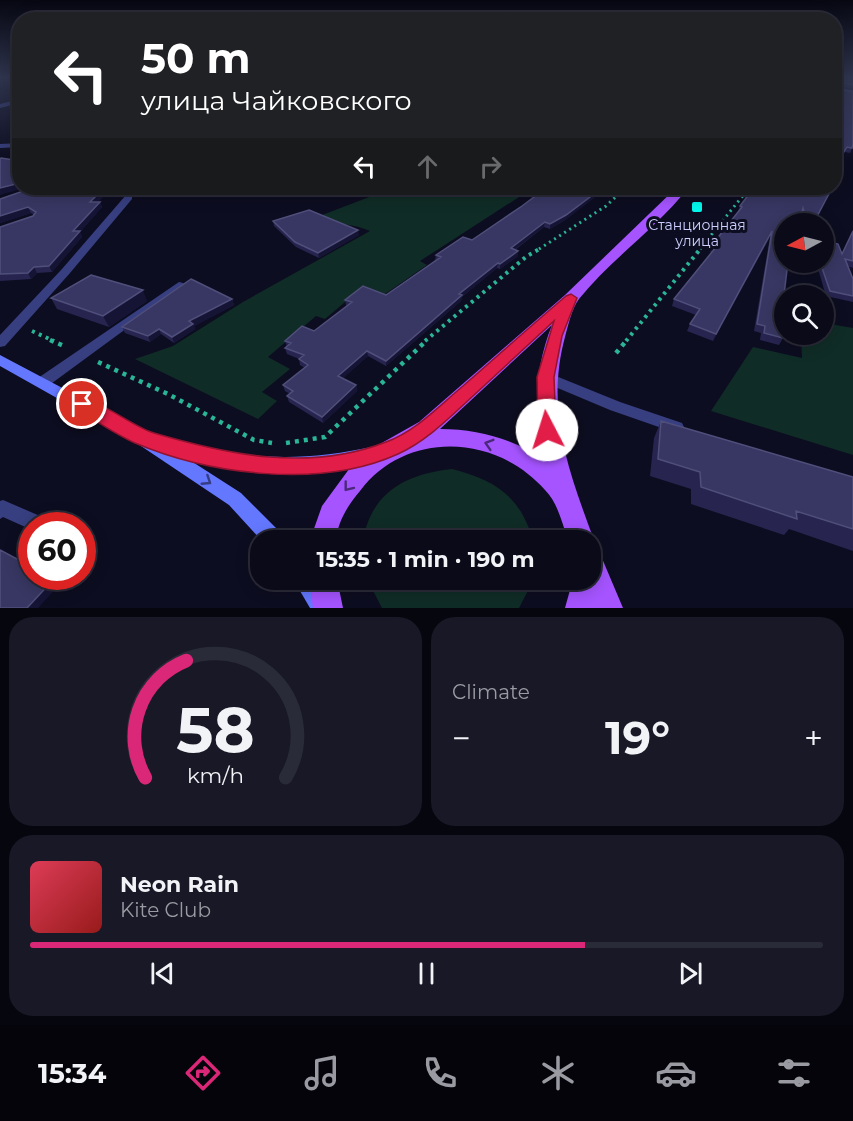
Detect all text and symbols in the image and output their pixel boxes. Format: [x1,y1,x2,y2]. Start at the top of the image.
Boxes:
text: 50 m [141,32,250,84]
icon: left [42,36,120,114]
text: улица Чайковского [141,84,412,117]
icon: left [348,150,381,183]
icon: ahead [411,150,444,183]
icon: right [474,150,507,183]
marker: Станционная улица [690,200,704,214]
north arrow [774,213,834,273]
map controls [774,213,834,345]
place label: Станционная улица [648,216,746,250]
button: search [774,285,834,345]
pin [56,378,107,429]
icon: arrive [65,387,98,420]
position arrow [515,398,579,462]
one-way arrow [484,439,495,451]
one-way arrow [200,474,211,485]
one-way arrow [345,480,356,491]
speed limit sign: 60 [18,512,96,590]
text: 15:35 · 1 min · 190 m [316,546,535,573]
text: Climate [452,680,530,704]
text: 58 [176,692,255,768]
text: 19° [605,710,670,765]
text: − [452,718,471,758]
text: + [804,718,823,758]
text: km/h [187,763,244,789]
text: Neon Rain [120,871,239,898]
text: Kite Club [120,898,211,922]
icon: previous [146,957,179,990]
icon: pause [410,957,443,990]
icon: next [674,957,707,990]
icon: directions [182,1052,224,1094]
icon: music [301,1052,343,1094]
icon: phone [419,1052,461,1094]
icon: climate [537,1052,579,1094]
icon: car [655,1052,697,1094]
icon: filters [773,1052,815,1094]
text: 15:34 [38,1057,106,1090]

